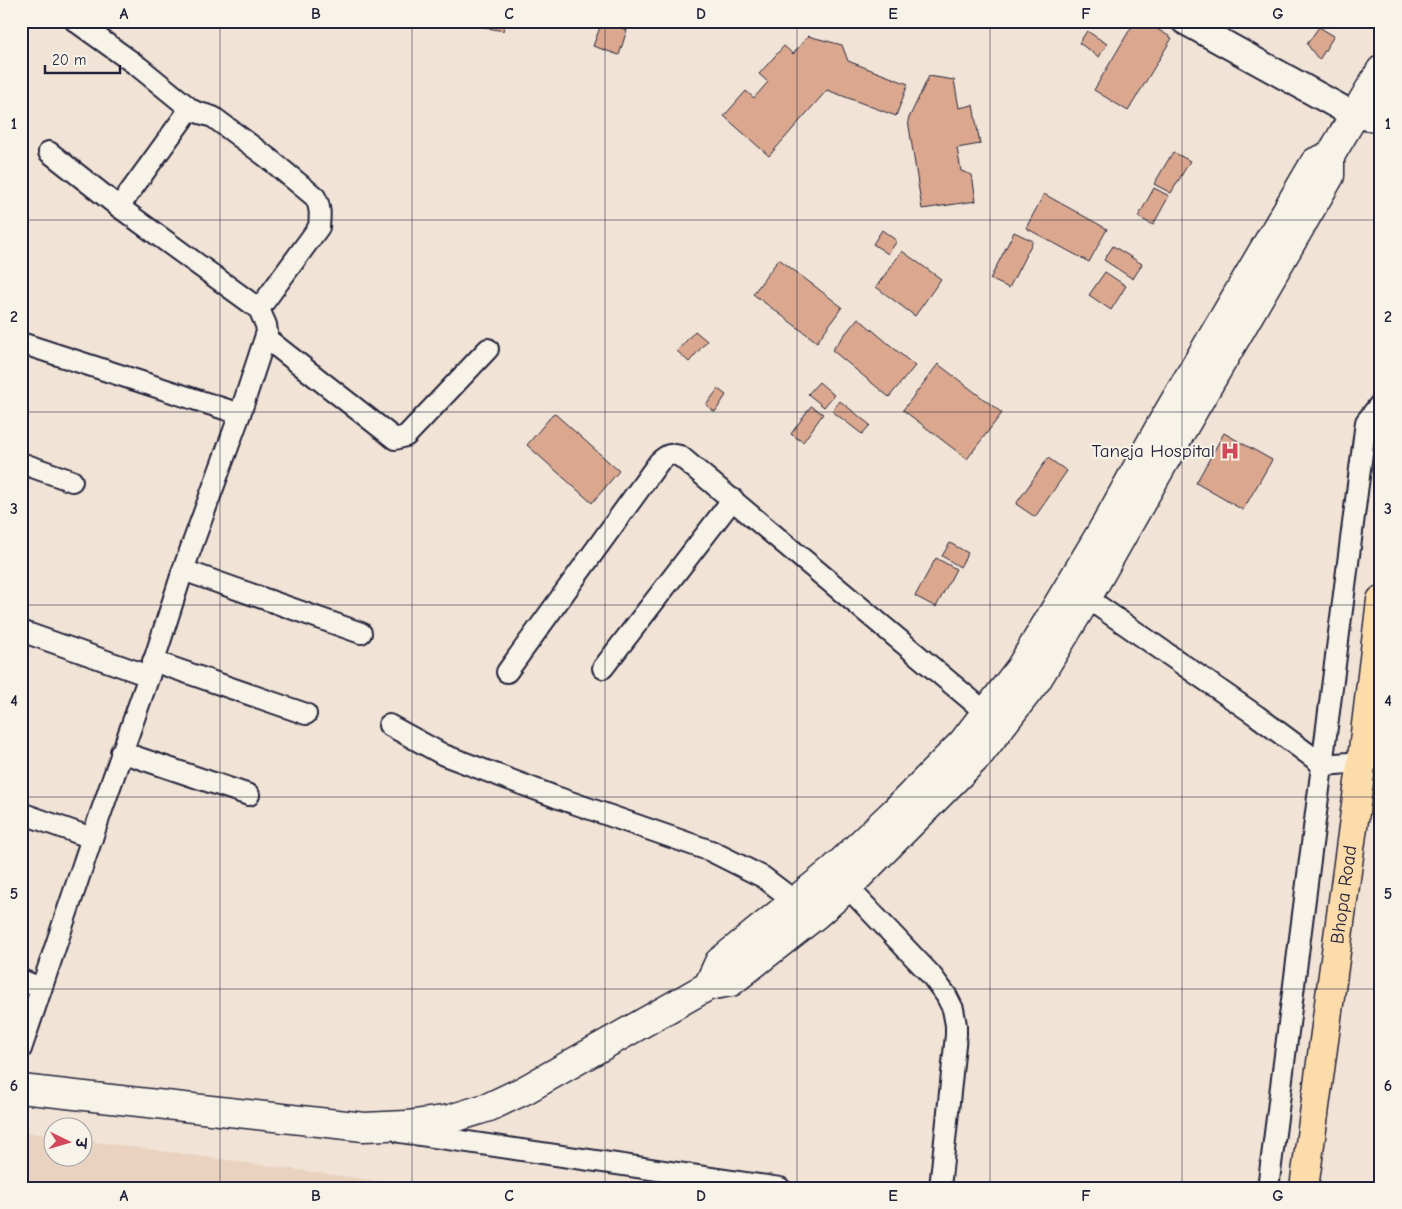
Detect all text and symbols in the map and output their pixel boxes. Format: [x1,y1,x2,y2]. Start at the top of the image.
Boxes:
text: A [120,5,129,23]
text: B [311,5,321,23]
text: C [504,5,514,23]
text: D [696,5,706,23]
text: E [888,5,898,23]
text: F [1081,5,1091,23]
text: G [1272,5,1284,23]
scale bar [45,42,120,74]
text: 20 m [52,51,86,69]
text: 1 [11,115,17,133]
text: 1 [1385,115,1391,133]
text: 2 [10,308,18,326]
text: 2 [1384,308,1392,326]
place label: Taneja Hospital [1092,440,1215,462]
hospital icon: Taneja Hospital [1219,440,1241,462]
text: 3 [10,500,18,518]
text: 3 [1384,500,1392,518]
text: 4 [10,692,18,710]
text: 4 [1384,692,1392,710]
street label: Bhopa Road [1326,844,1361,945]
text: 5 [10,885,18,903]
text: 5 [1384,885,1392,903]
text: 6 [10,1077,18,1095]
text: 6 [1384,1077,1392,1095]
north arrow [42,1116,92,1166]
text: उ [71,1136,90,1150]
text: A [120,1187,129,1205]
text: B [311,1187,321,1205]
text: C [504,1187,514,1205]
text: D [696,1187,706,1205]
text: E [888,1187,898,1205]
text: F [1081,1187,1091,1205]
text: G [1272,1187,1284,1205]

